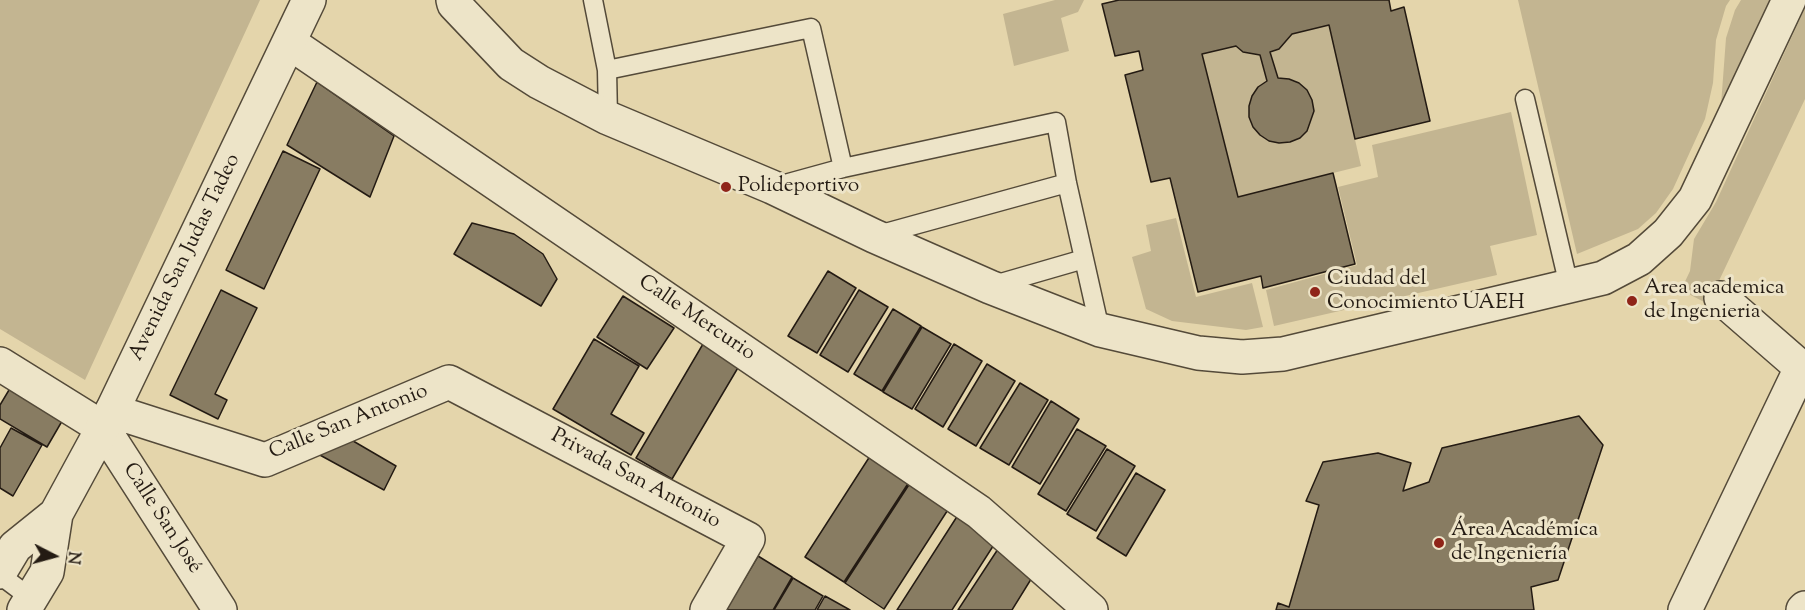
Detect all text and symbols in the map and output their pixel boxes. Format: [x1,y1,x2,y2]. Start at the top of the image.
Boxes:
street label: Avenida San Judas Tadeo [125,150,247,366]
place label: Polideportivo [738,174,859,200]
marker: Polideportivo [719,180,733,194]
place label: Ciudad del Conocimiento UAEH [1327,267,1525,317]
street label: Calle Mercurio [633,271,759,367]
place label: Area academica de Ingenieria [1644,276,1785,326]
marker: Ciudad del Conocimiento UAEH [1308,285,1322,299]
marker: Area academica de Ingenieria [1625,294,1639,308]
street label: Calle San Antonio [266,380,432,466]
street label: Privada San Antonio [546,425,724,535]
street label: Calle San José [116,459,206,579]
place label: Área Académica de Ingeniería [1451,518,1598,568]
north arrow [24,526,84,586]
marker: Área Académica de Ingeniería [1432,536,1446,550]
text: N [60,550,85,565]

